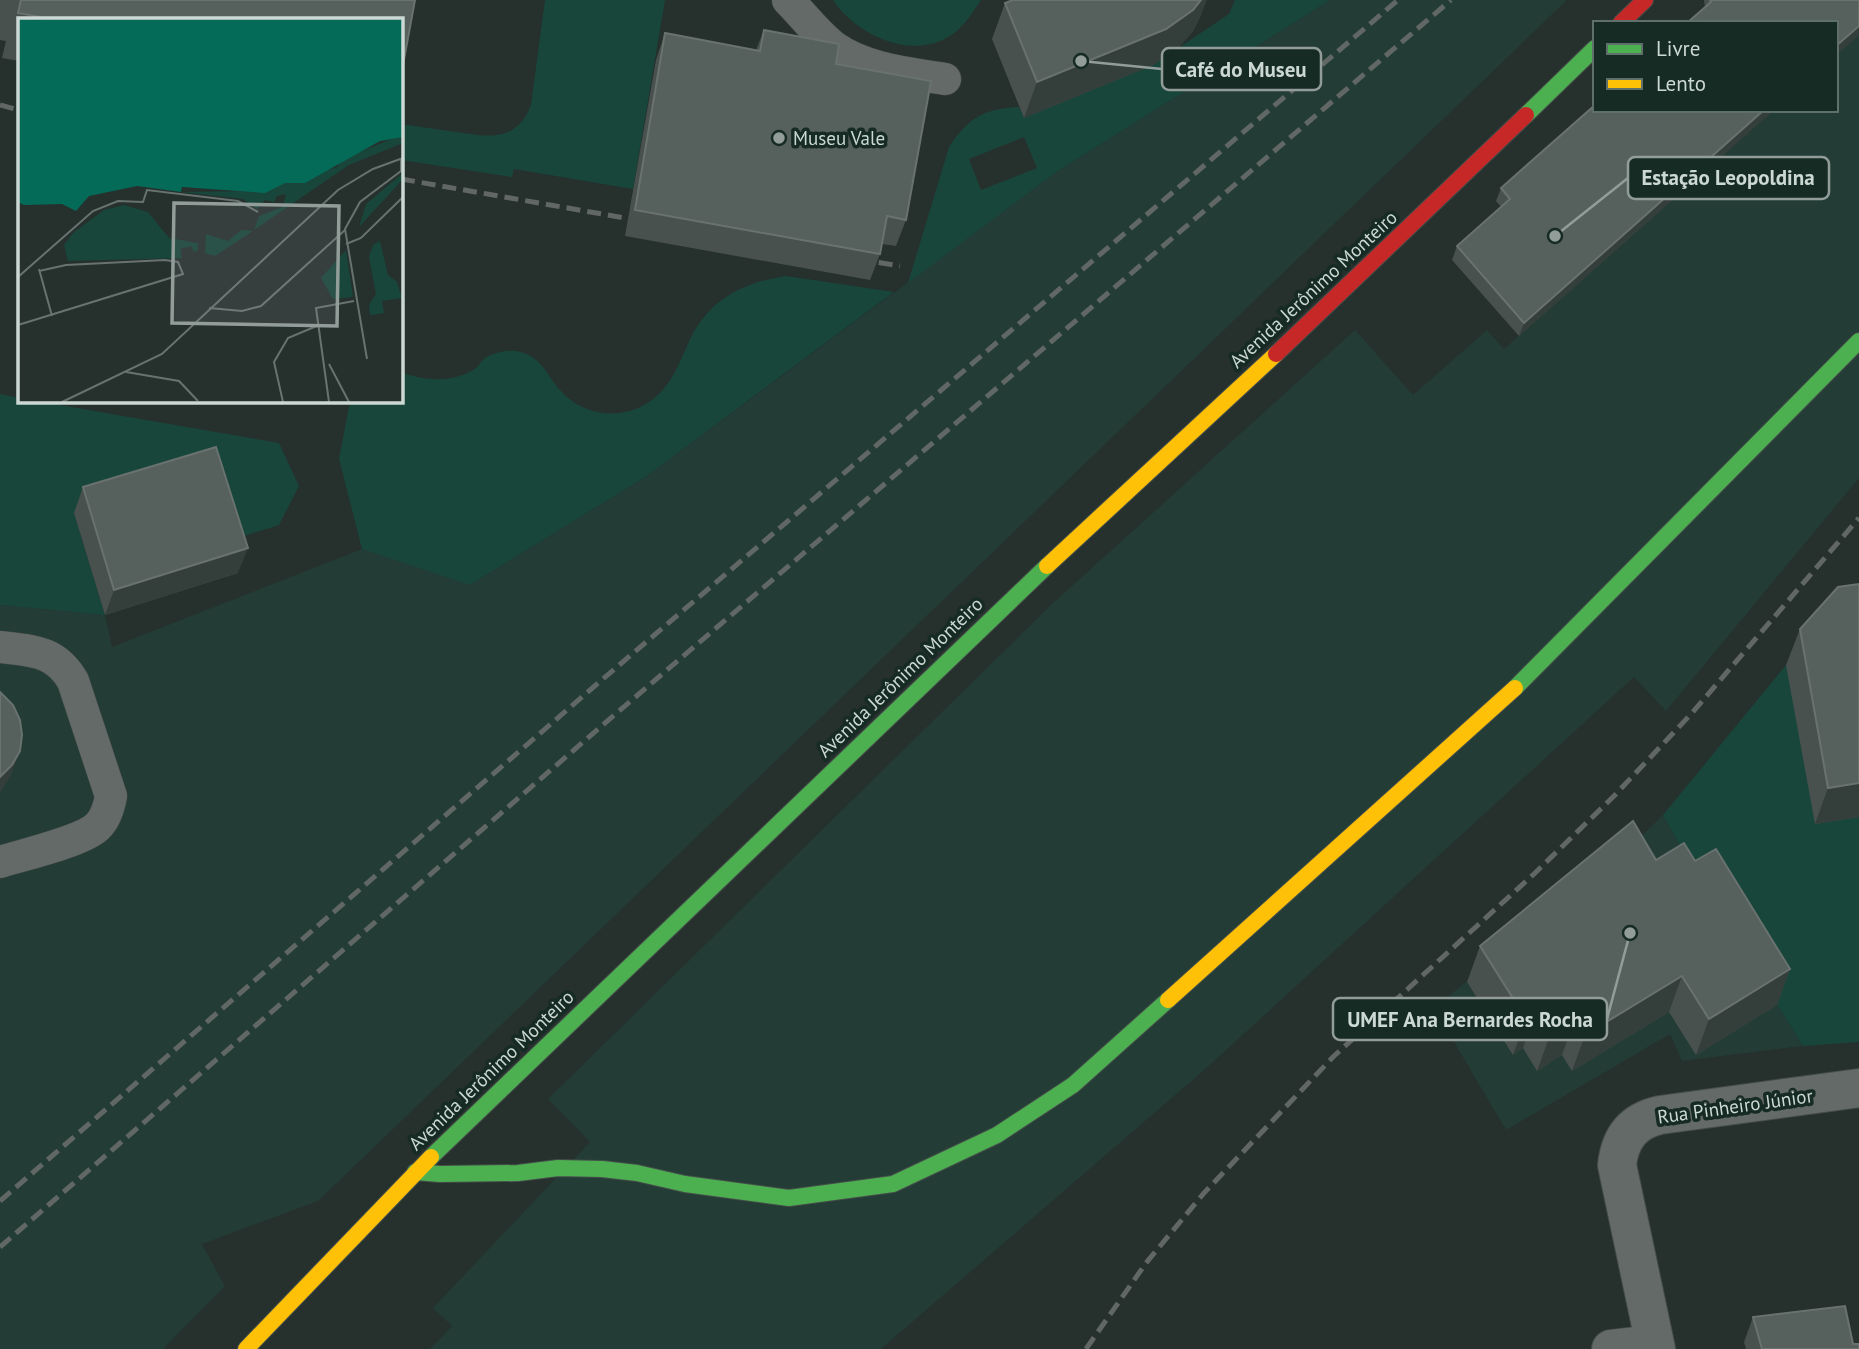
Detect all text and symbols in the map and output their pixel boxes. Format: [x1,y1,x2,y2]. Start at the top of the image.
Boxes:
inset map [18,18,402,402]
legend [1593,21,1838,112]
text: Livre [1656,35,1700,62]
callout: Café do Museu [1162,48,1321,90]
text: Café do Museu [1175,56,1307,83]
text: Lento [1656,70,1706,97]
place label: Museu Vale [793,126,885,150]
marker: Museu Vale [771,130,787,146]
callout: Estação Leopoldina [1628,157,1829,199]
text: Estação Leopoldina [1641,164,1815,191]
street label: Avenida Jerônimo Monteiro [1224,205,1402,373]
street label: Avenida Jerônimo Monteiro [812,592,988,762]
street label: Avenida Jerônimo Monteiro [403,985,579,1155]
callout: UMEF Ana Bernardes Rocha [1333,998,1607,1040]
text: UMEF Ana Bernardes Rocha [1347,1006,1593,1033]
street label: Rua Pinheiro Júnior [1656,1083,1815,1129]

